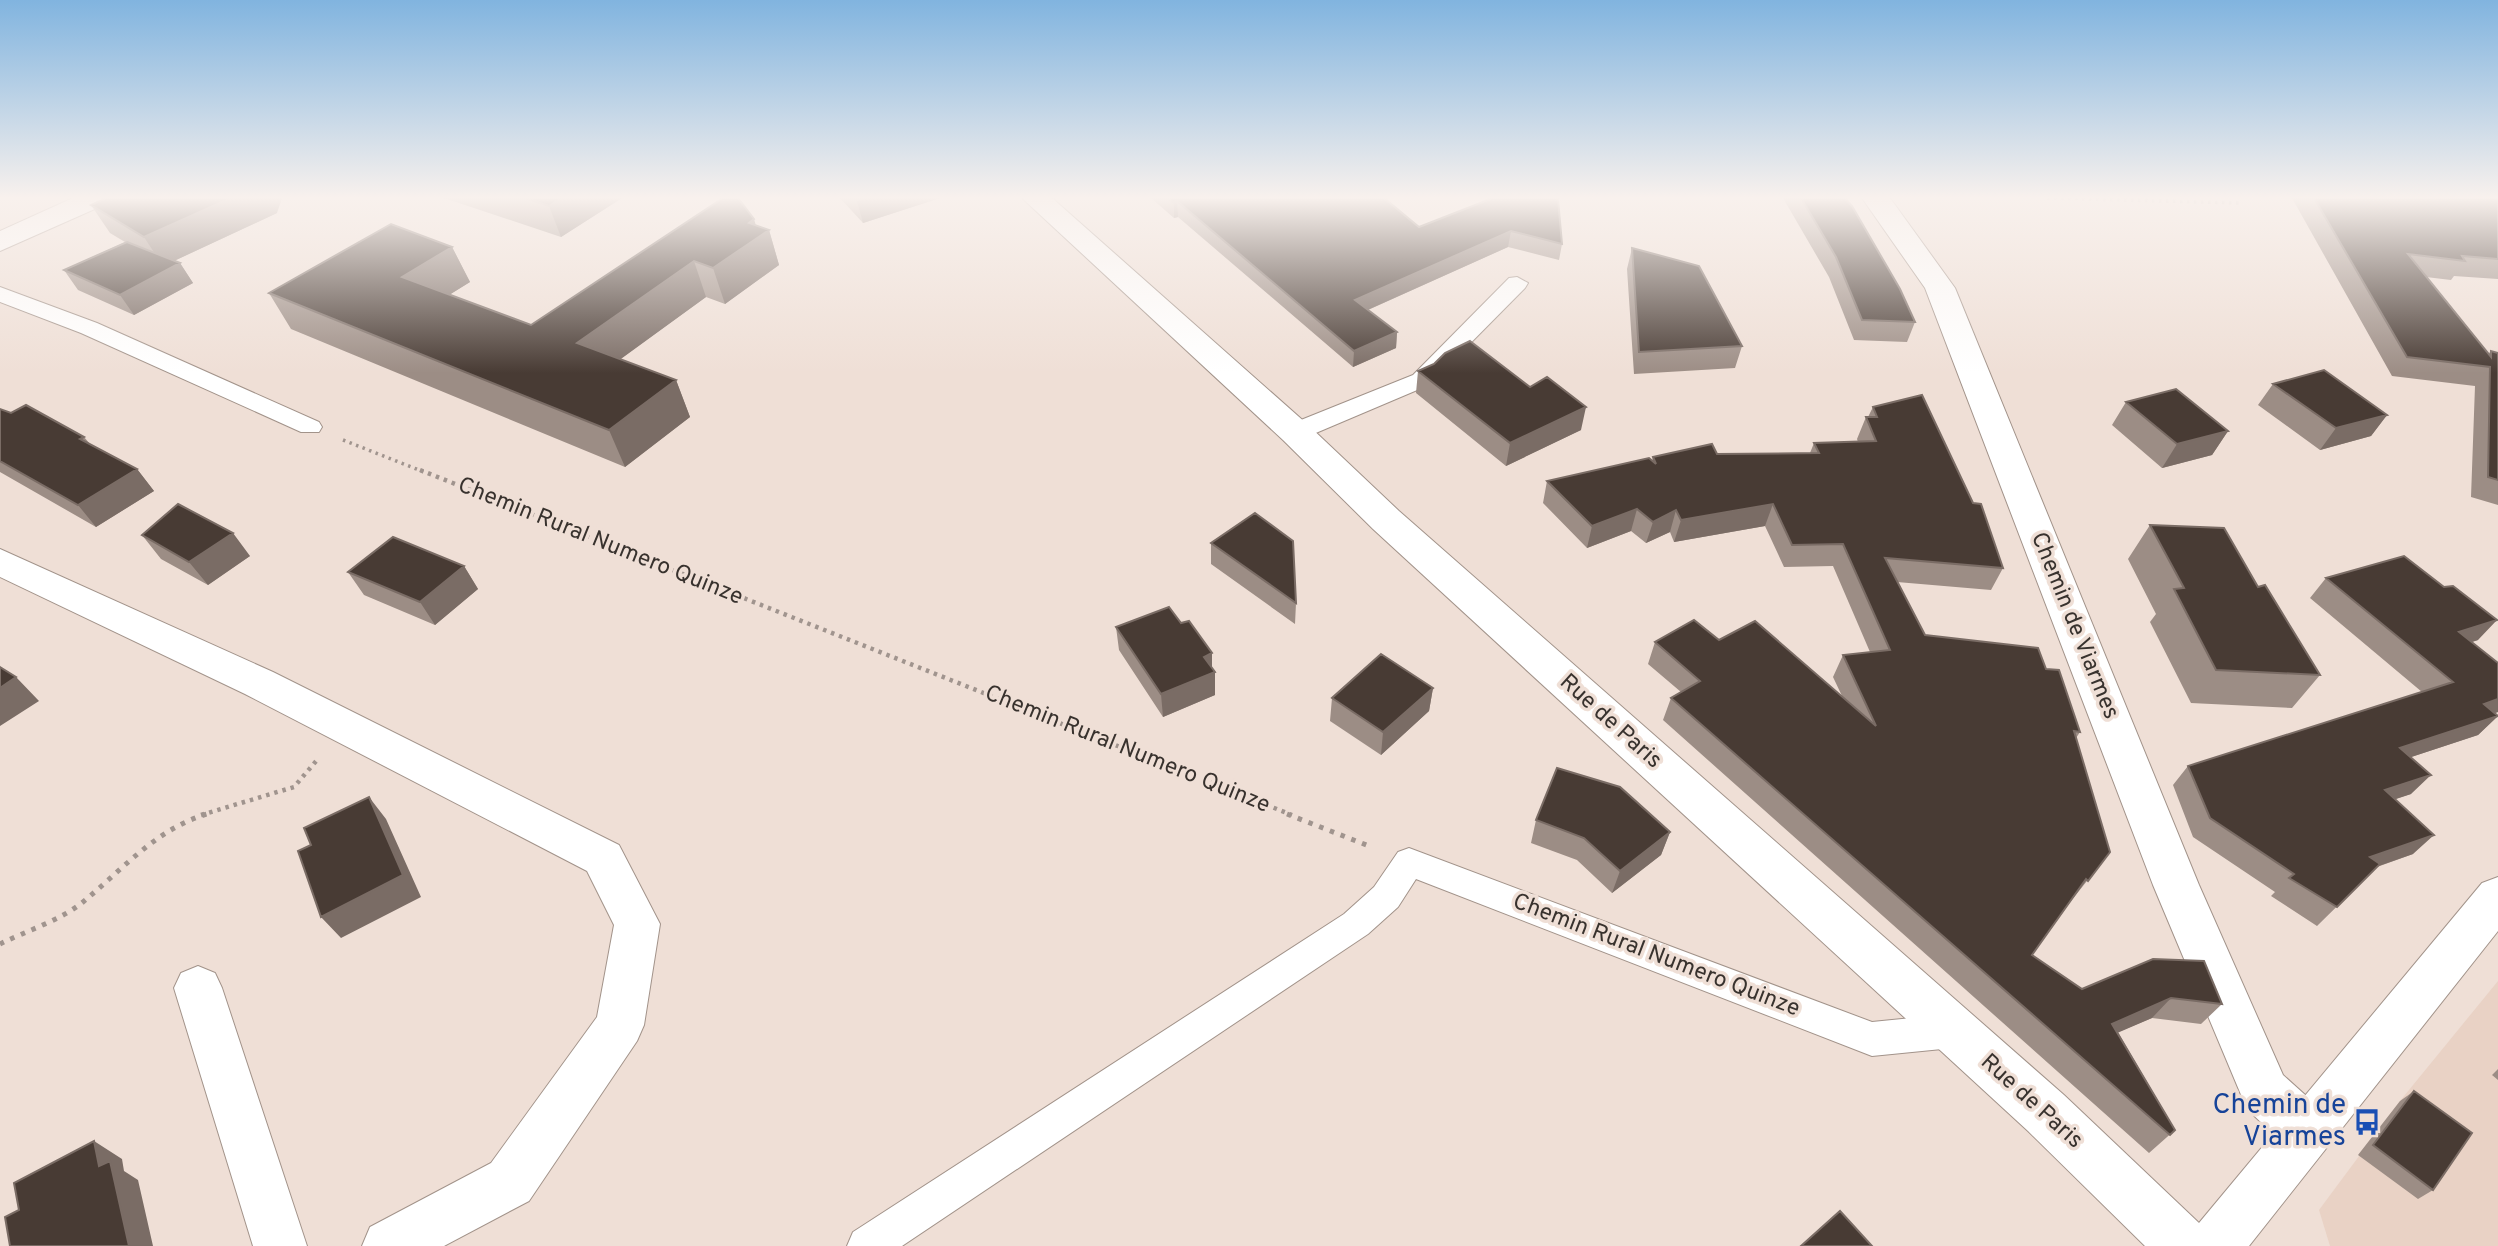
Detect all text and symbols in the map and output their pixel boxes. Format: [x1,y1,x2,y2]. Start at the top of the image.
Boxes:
street label: Chemin Rural Numero Quinze [453,471,747,613]
street label: Chemin de Viarmes [2023,528,2125,724]
street label: Rue de Paris [1553,668,1667,776]
street label: Chemin Rural Numero Quinze [980,679,1274,821]
street label: Chemin Rural Numero Quinze [1508,888,1804,1024]
street label: Rue de Paris [1974,1048,2088,1156]
place label: Chemin de Viarmes [2212,1088,2346,1156]
bus stop icon: Chemin de Viarmes [2352,1107,2382,1137]

